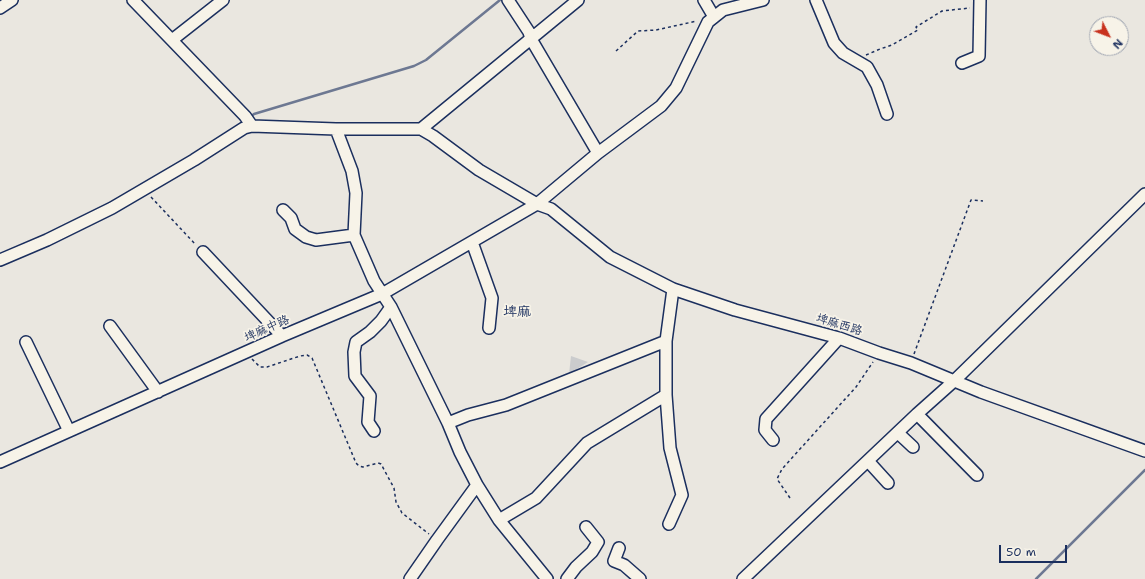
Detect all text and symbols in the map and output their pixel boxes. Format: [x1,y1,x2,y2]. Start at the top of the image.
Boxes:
north arrow [1089,16,1129,56]
text: N [1109,35,1126,52]
district label: 埤麻 [503,304,531,320]
street label: 埤麻西路 [814,311,864,339]
street label: 埤麻中路 [242,313,292,345]
scale bar [1001,537,1069,563]
text: 50 m [1006,544,1036,560]

